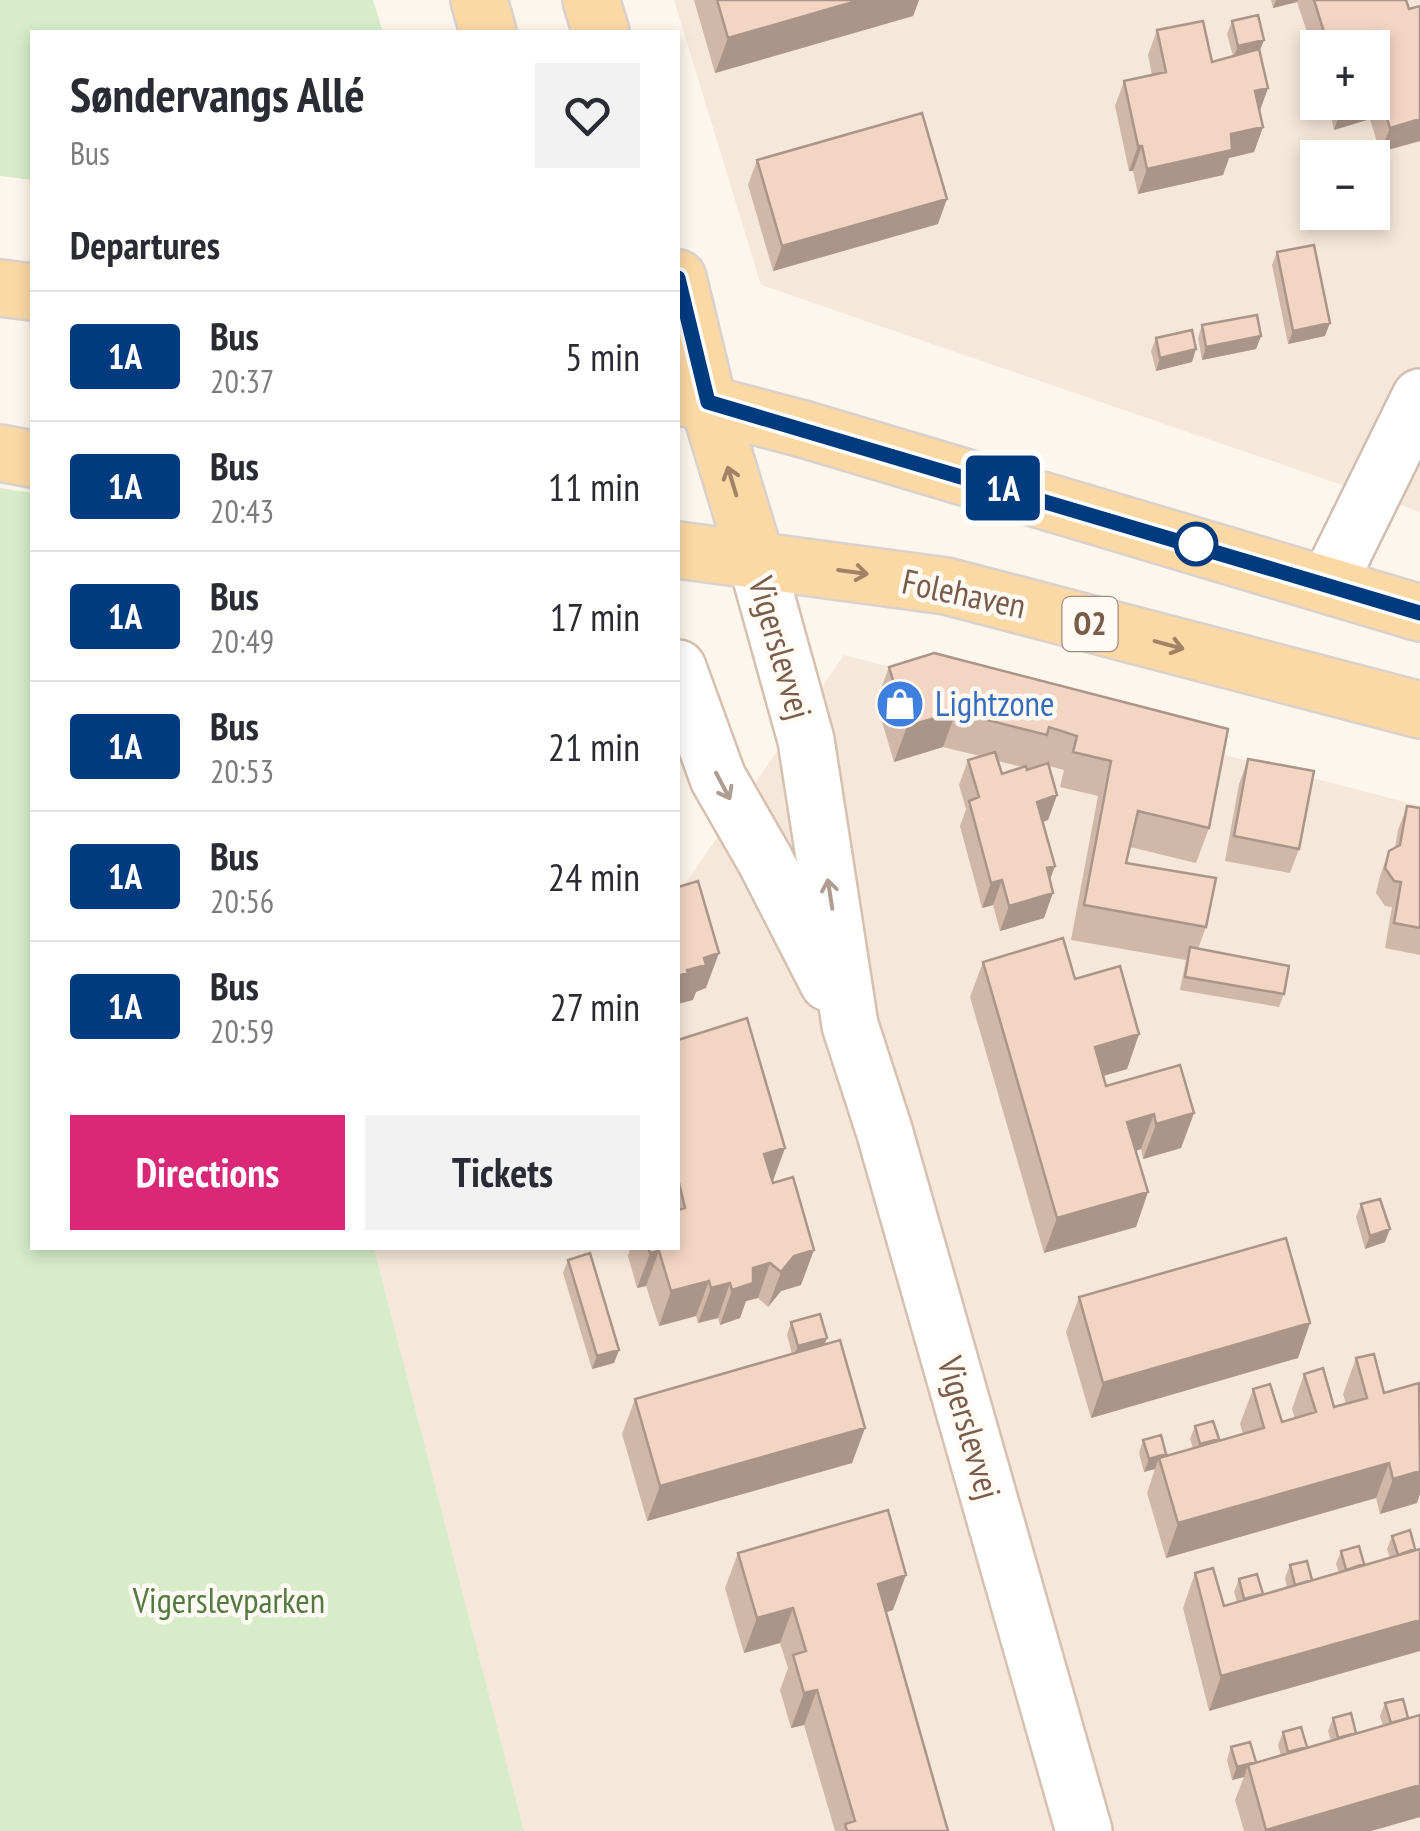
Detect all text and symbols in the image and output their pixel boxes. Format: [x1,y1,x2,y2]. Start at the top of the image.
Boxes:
map controls [1300,30,1390,230]
button: + [1300,30,1390,120]
text: Søndervangs Allé [70,63,365,125]
button: heart [535,63,640,168]
text: Bus [70,132,110,174]
button: − [1300,140,1390,230]
text: Departures [70,220,220,269]
text: Bus [210,311,259,360]
text: 5 min [565,332,640,381]
text: 1A [108,333,142,379]
text: 20:37 [210,360,274,402]
text: Bus [210,441,259,490]
line badge: 1A [958,456,1048,520]
text: 11 min [548,462,640,511]
text: 1A [108,463,142,509]
text: 1A [986,465,1020,511]
one-way arrow [722,466,740,498]
text: 20:43 [210,490,274,532]
unlabelled marker [1175,523,1217,565]
street label: Folehaven [898,558,1030,629]
one-way arrow [836,564,869,582]
street label: Vigerslevvej [738,570,823,724]
text: Bus [210,571,259,620]
text: 17 min [550,592,640,641]
text: 1A [108,593,142,639]
road number: O2 [1062,597,1118,651]
text: 20:49 [210,620,274,662]
one-way arrow [1153,636,1184,655]
shop icon: Lightzone [874,678,926,730]
place label: Lightzone [935,680,1054,726]
text: Bus [210,701,259,750]
text: 21 min [548,722,640,771]
text: 1A [108,723,142,769]
text: 20:53 [210,750,274,792]
one-way arrow [714,771,734,801]
text: Bus [210,831,259,880]
text: 24 min [548,852,640,901]
text: 1A [108,853,142,899]
one-way arrow [820,879,838,911]
text: 20:56 [210,880,274,922]
text: Bus [210,961,259,1010]
text: 27 min [550,982,640,1031]
text: 1A [108,983,142,1029]
text: 20:59 [210,1010,274,1052]
button: Directions [70,1115,345,1230]
button: Tickets [365,1115,640,1230]
street label: Vigerslevvej [927,1350,1012,1504]
park label: Vigerslevparken [132,1577,325,1623]

